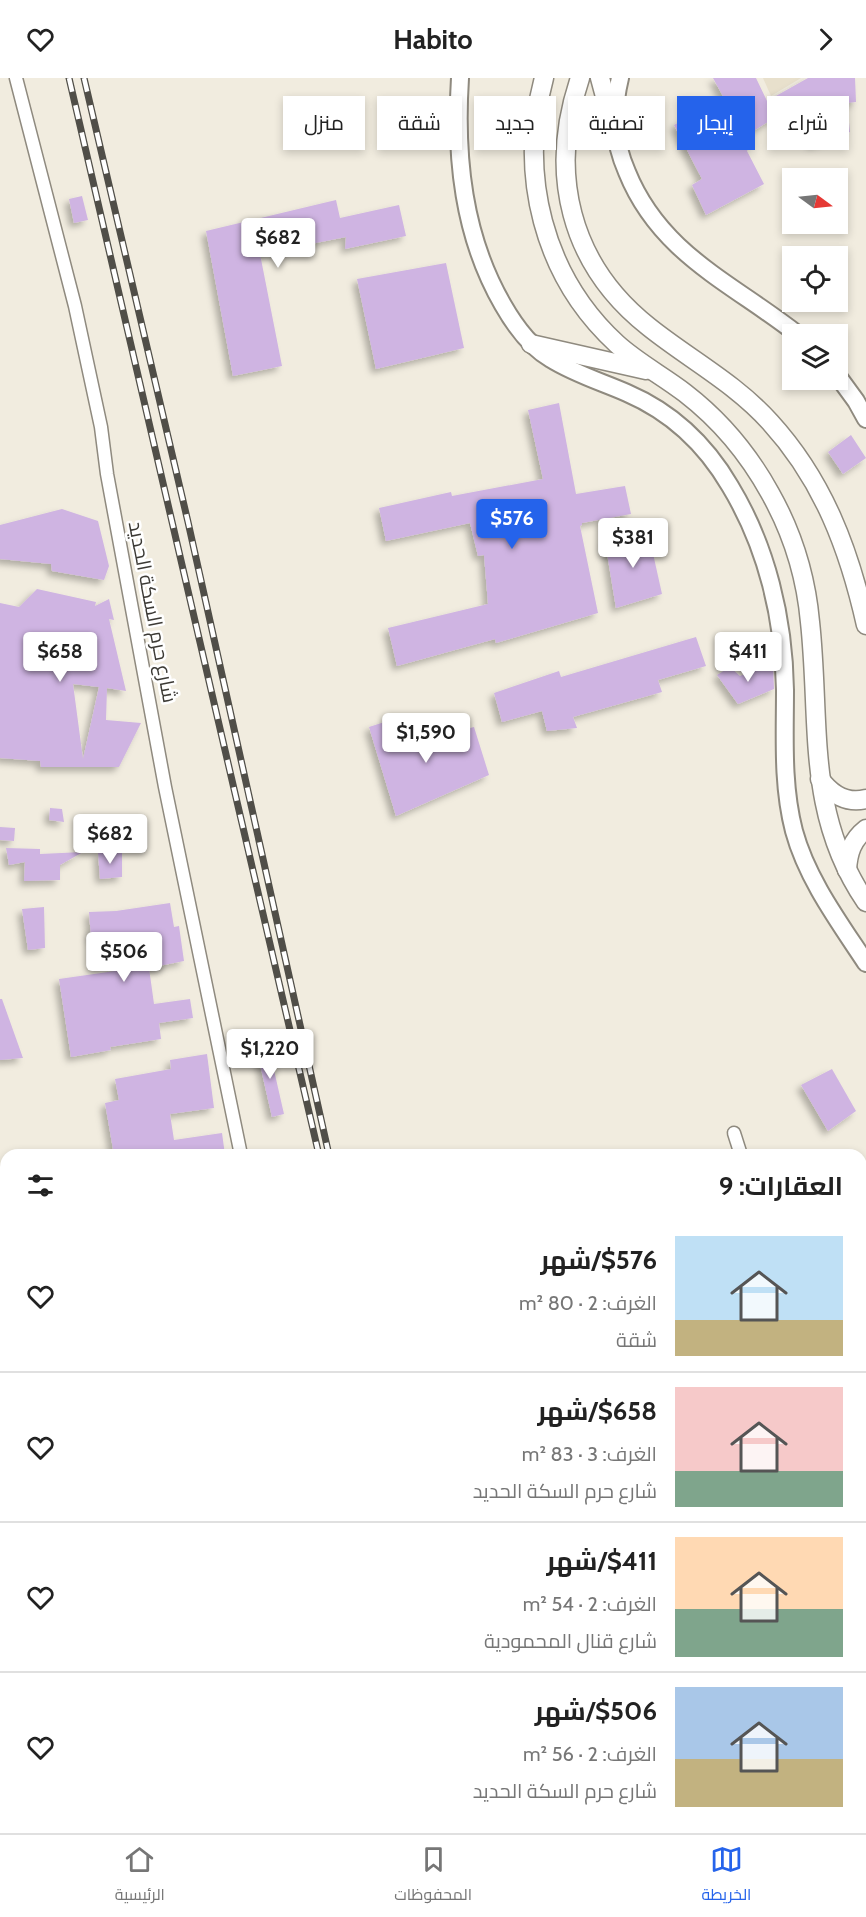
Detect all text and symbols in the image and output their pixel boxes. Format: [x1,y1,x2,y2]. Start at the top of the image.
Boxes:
icon: heart [24,23,57,56]
text: Habito [393,23,473,56]
icon: forward [809,23,842,56]
chip: منزل [283,96,365,150]
chip: شقة [377,96,462,150]
chip: جديد [474,96,556,150]
chip: تصفية [568,96,665,150]
chip: إيجار [677,96,755,150]
chip: شراء [767,96,849,150]
north arrow [782,168,848,234]
map controls [782,168,848,390]
pin: $682 [242,218,314,269]
text: $682 [255,225,301,249]
button: locate [782,246,848,312]
button: layers [782,324,848,390]
pin: $576 [476,499,548,550]
text: $576 [490,506,534,530]
pin: $381 [597,518,669,569]
street label: شارع حرم السكة الحديد [122,519,182,705]
text: $381 [612,525,654,549]
pin: $658 [24,632,96,683]
pin: $411 [712,632,784,683]
text: $658 [37,639,83,663]
text: $411 [729,639,767,663]
pin: $1,590 [377,713,475,764]
text: $1,590 [396,720,456,744]
pin: $682 [74,814,146,865]
text: $682 [87,821,133,845]
pin: $506 [88,932,160,983]
text: $506 [100,939,148,963]
pin: $1,220 [221,1029,319,1080]
text: $1,220 [241,1036,299,1060]
icon: filters [24,1169,57,1202]
text: العقارات: 9 [719,1170,843,1202]
text: $576/شهر [540,1244,657,1276]
icon: home [723,1260,795,1332]
icon: heart [24,1280,57,1313]
text: الغرف: 2 · 80 m² [519,1291,657,1315]
text: شقة [616,1328,657,1352]
text: $658/شهر [537,1395,657,1427]
icon: home [723,1411,795,1483]
icon: heart [24,1431,57,1464]
text: الغرف: 3 · 83 m² [522,1442,657,1466]
text: شارع حرم السكة الحديد [473,1479,657,1503]
text: $411/شهر [547,1545,657,1577]
icon: home [723,1561,795,1633]
icon: heart [24,1581,57,1614]
text: الغرف: 2 · 54 m² [523,1592,657,1616]
text: شارع قنال المحمودية [484,1629,657,1653]
text: $506/شهر [535,1695,657,1727]
icon: home [723,1711,795,1783]
icon: heart [24,1731,57,1764]
text: الغرف: 2 · 56 m² [523,1742,657,1766]
text: شارع حرم السكة الحديد [473,1779,657,1803]
tab: الرئيسية [115,1843,165,1909]
tab: المحفوظات [394,1843,472,1909]
tab: الخريطة [701,1843,751,1909]

